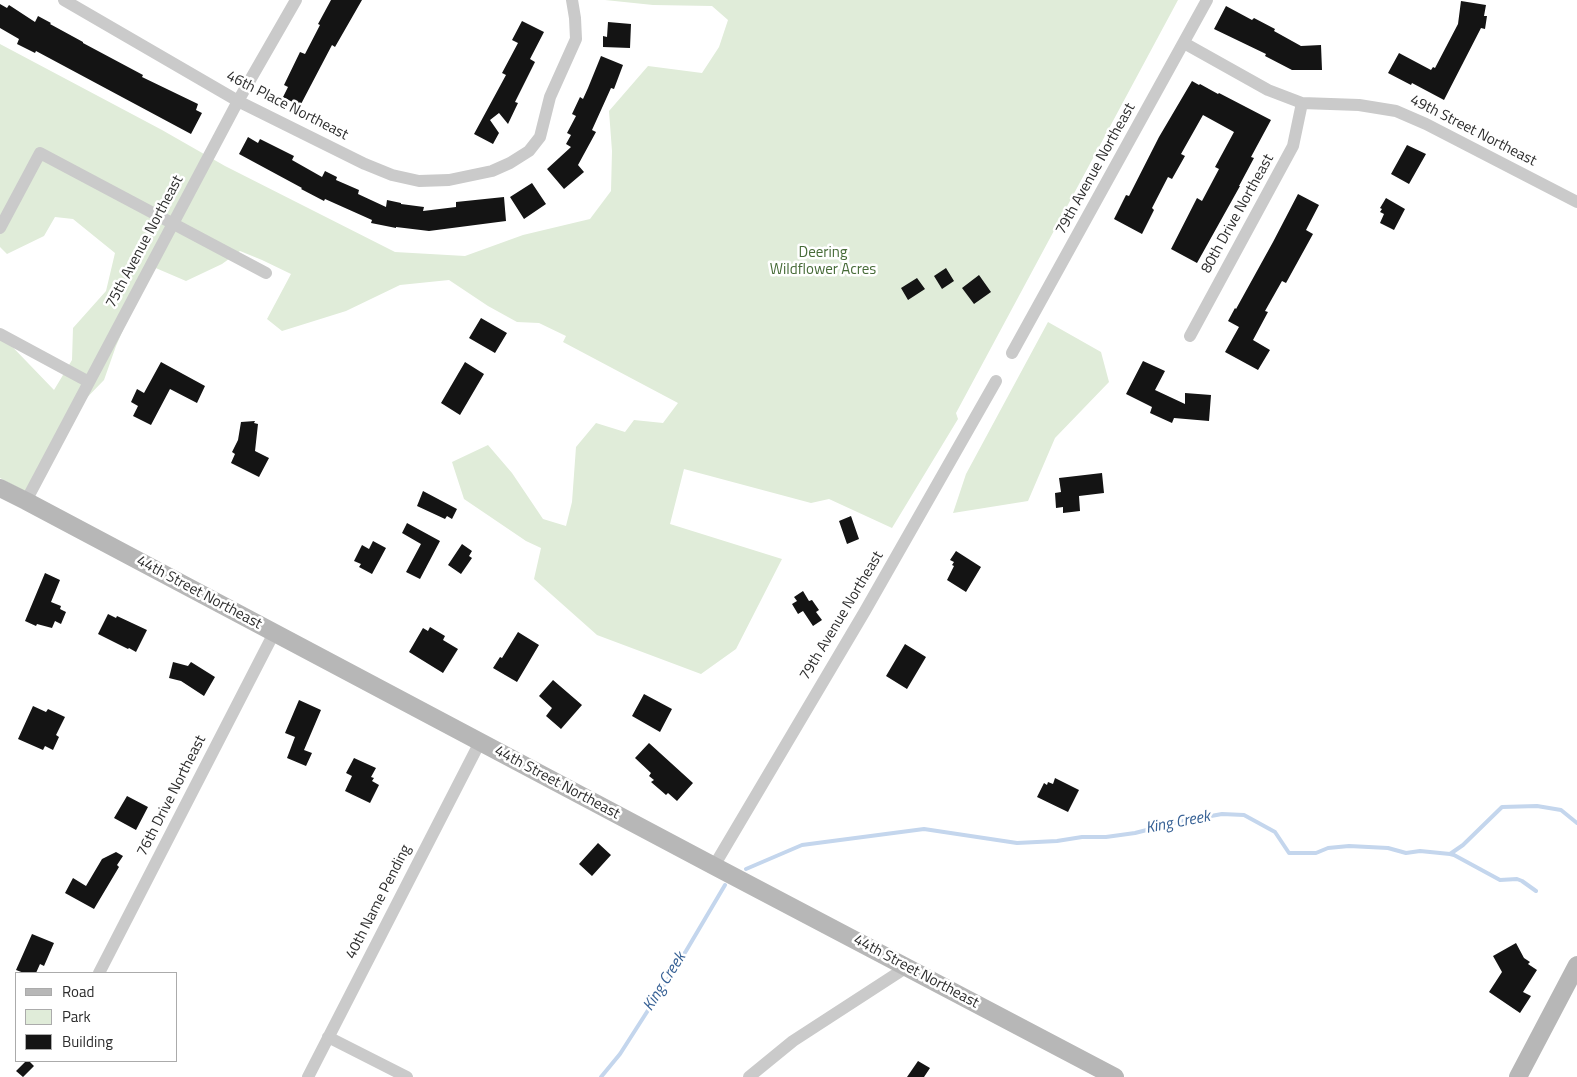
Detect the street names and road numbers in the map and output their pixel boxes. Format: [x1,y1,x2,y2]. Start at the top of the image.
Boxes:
street label: 46th Place Northeast [223,67,351,145]
street label: 49th Street Northeast [1407,91,1539,171]
street label: 79th Avenue Northeast [1052,100,1140,238]
street label: 80th Drive Northeast [1198,151,1278,277]
street label: 75th Avenue Northeast [102,173,188,311]
street label: 79th Avenue Northeast [796,548,888,684]
street label: 44th Street Northeast [133,552,265,634]
street label: 76th Drive Northeast [134,733,210,859]
street label: 44th Street Northeast [491,742,623,824]
street label: 40th Name Pending [342,842,416,962]
street label: 44th Street Northeast [850,931,982,1013]

